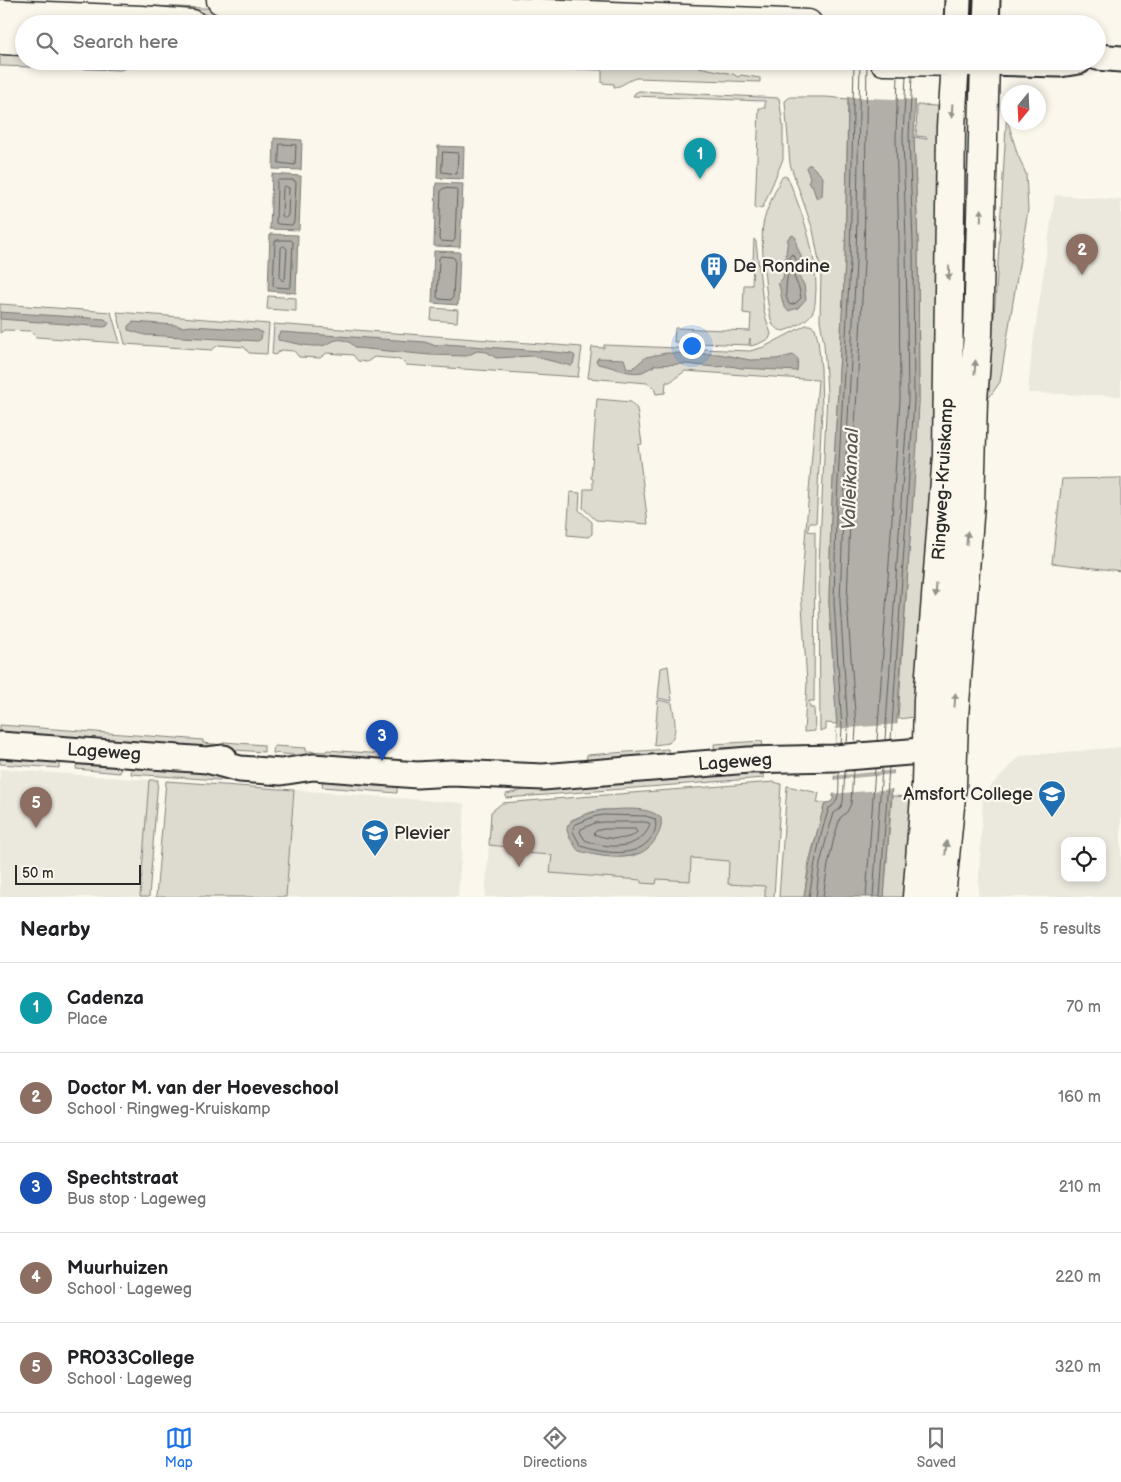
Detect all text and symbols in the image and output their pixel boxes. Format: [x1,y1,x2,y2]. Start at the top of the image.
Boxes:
search box [15,15,1106,70]
icon: search [33,29,61,57]
text: Search here [73,31,178,54]
north arrow [1001,85,1046,130]
one-way arrow [947,103,955,119]
pin: 1 [684,138,716,179]
one-way arrow [977,207,985,223]
pin: 2 [1066,234,1098,275]
building icon: De Rondine [699,251,729,290]
place label: De Rondine [733,256,830,277]
one-way arrow [945,266,953,282]
your location [679,333,705,359]
one-way arrow [972,358,980,374]
street label: Ringweg-Kruiskamp [928,397,958,561]
water label: Valleikanaal [838,427,864,530]
one-way arrow [964,530,972,546]
one-way arrow [932,583,940,599]
one-way arrow [951,692,959,708]
pin: 3 [366,720,398,761]
street label: Lageweg [66,739,142,765]
street label: Lageweg [697,749,773,775]
school or university icon: Amsfort College [1037,779,1067,818]
place label: Amsfort College [903,784,1033,805]
pin: 5 [20,787,52,828]
school or university icon: Plevier [360,818,390,857]
place label: Plevier [394,823,450,844]
pin: 4 [503,826,535,867]
map controls [1061,837,1106,882]
button: locate [1061,837,1106,882]
one-way arrow [942,840,950,856]
scale bar [15,862,141,885]
text: 50 m [22,865,54,882]
text: Nearby [20,917,90,942]
text: 5 results [1039,920,1101,939]
text: Cadenza [67,987,144,1010]
text: 1 [33,998,39,1017]
text: 70 m [1066,998,1101,1017]
text: Place [67,1010,108,1029]
text: Doctor M. van der Hoeveschool [67,1077,339,1100]
text: 2 [31,1088,41,1107]
text: 160 m [1058,1088,1101,1107]
text: School · Ringweg-Kruiskamp [67,1100,271,1119]
text: Spechtstraat [67,1167,178,1190]
text: 3 [31,1178,41,1197]
text: 210 m [1059,1178,1101,1197]
text: Bus stop · Lageweg [67,1190,206,1209]
text: Muurhuizen [67,1257,168,1280]
text: 4 [31,1268,41,1287]
text: 220 m [1055,1268,1101,1287]
text: School · Lageweg [67,1280,192,1299]
text: PRO33College [67,1347,195,1370]
text: 5 [31,1358,41,1377]
text: 320 m [1055,1358,1101,1377]
text: School · Lageweg [67,1370,192,1389]
tab: Map [165,1424,193,1471]
tab: Directions [523,1424,587,1471]
tab: Saved [917,1424,956,1471]

